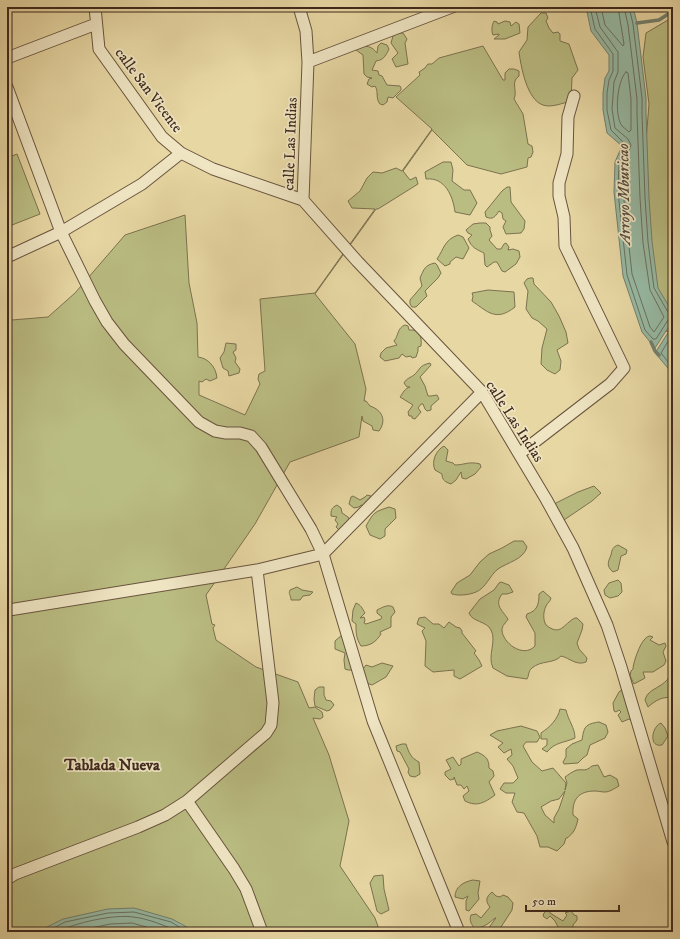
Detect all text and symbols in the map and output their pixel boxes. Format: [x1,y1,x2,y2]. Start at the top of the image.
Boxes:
street label: calle San Vicente [111,44,187,136]
street label: calle Las Indias [279,97,302,191]
water label: Arroyo Mburicao [613,143,635,247]
street label: calle Las Indias [481,377,548,466]
district label: Tablada Nueva [63,755,161,775]
scale bar [526,887,619,913]
text: 50 m [532,894,556,909]

